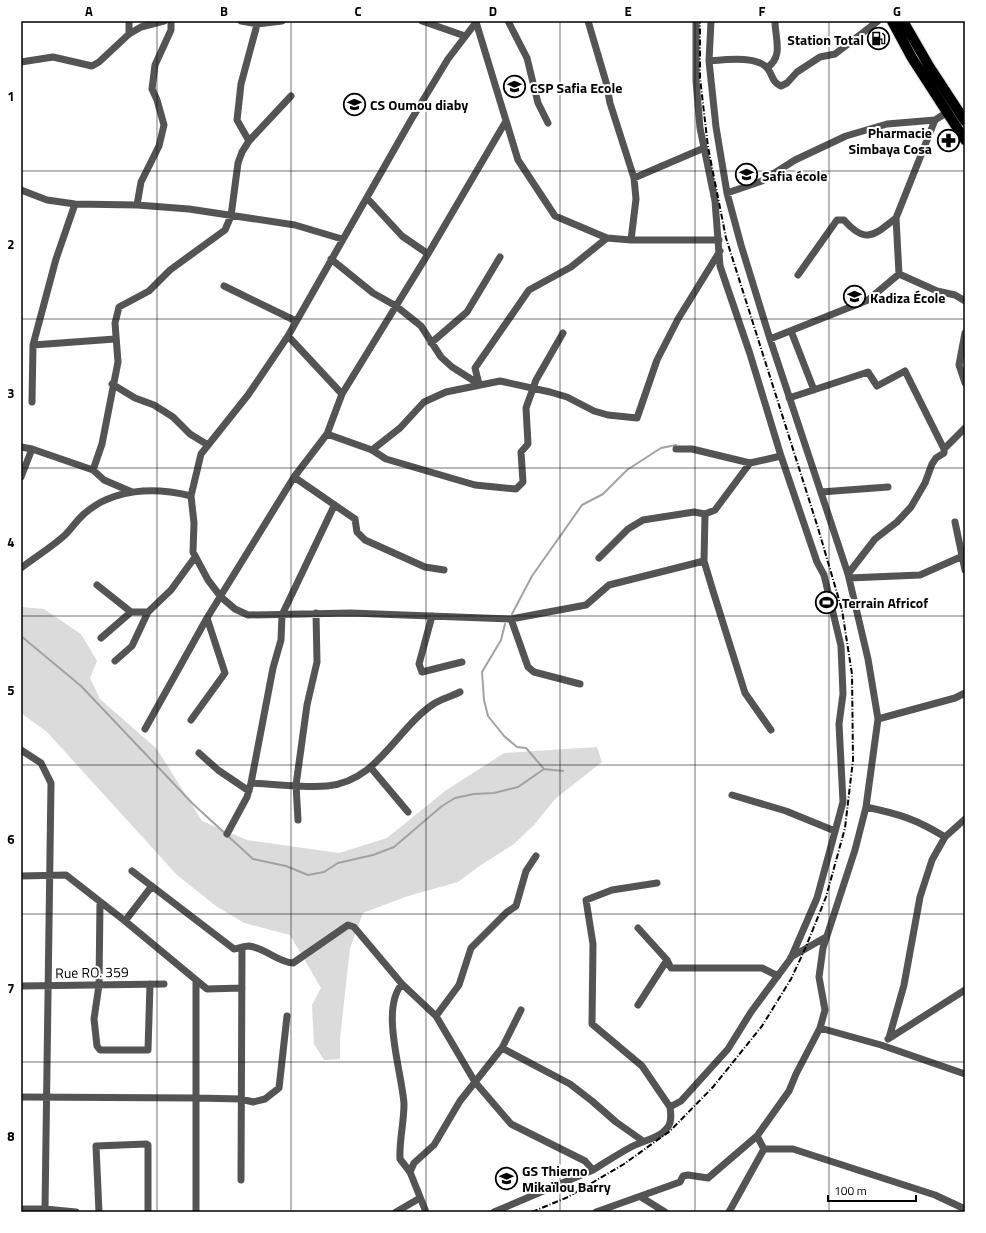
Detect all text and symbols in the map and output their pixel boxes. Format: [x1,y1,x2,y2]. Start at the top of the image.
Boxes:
text: A [85,1,93,21]
text: B [220,1,228,21]
text: C [354,1,362,21]
text: D [489,1,497,21]
text: E [624,1,632,21]
text: F [759,1,766,21]
text: G [893,1,901,21]
fuel station icon: Station Total [866,26,892,52]
place label: Station Total [787,29,864,50]
school or university icon: CSP Safia Ecole [502,74,528,100]
place label: CSP Safia Ecole [530,77,622,98]
text: 1 [7,86,15,106]
school or university icon: CS Oumou diaby [341,91,367,117]
place label: CS Oumou diaby [370,94,468,115]
place label: Pharmacie Simbaya Cosa [849,122,932,159]
pharmacy icon: Pharmacie Simbaya Cosa [935,127,961,153]
school or university icon: Safia école [734,162,760,188]
place label: Safia école [762,165,827,186]
text: 2 [7,234,15,254]
school or university icon: Kadiza École [841,284,867,310]
place label: Kadiza École [870,287,946,308]
text: 3 [7,383,15,403]
text: 4 [7,532,15,552]
sports icon: Terrain Africof [814,589,840,615]
place label: Terrain Africof [842,592,928,613]
text: 5 [7,680,15,700]
text: 6 [7,829,15,849]
street label: Rue RO. 359 [55,961,129,983]
text: 7 [7,978,15,998]
text: 8 [7,1126,15,1146]
place label: GS Thierno Mikaïlou Barry [522,1160,611,1197]
school or university icon: GS Thierno Mikaïlou Barry [494,1165,520,1191]
scale bar [828,1177,916,1203]
text: 100 m [834,1181,867,1200]

